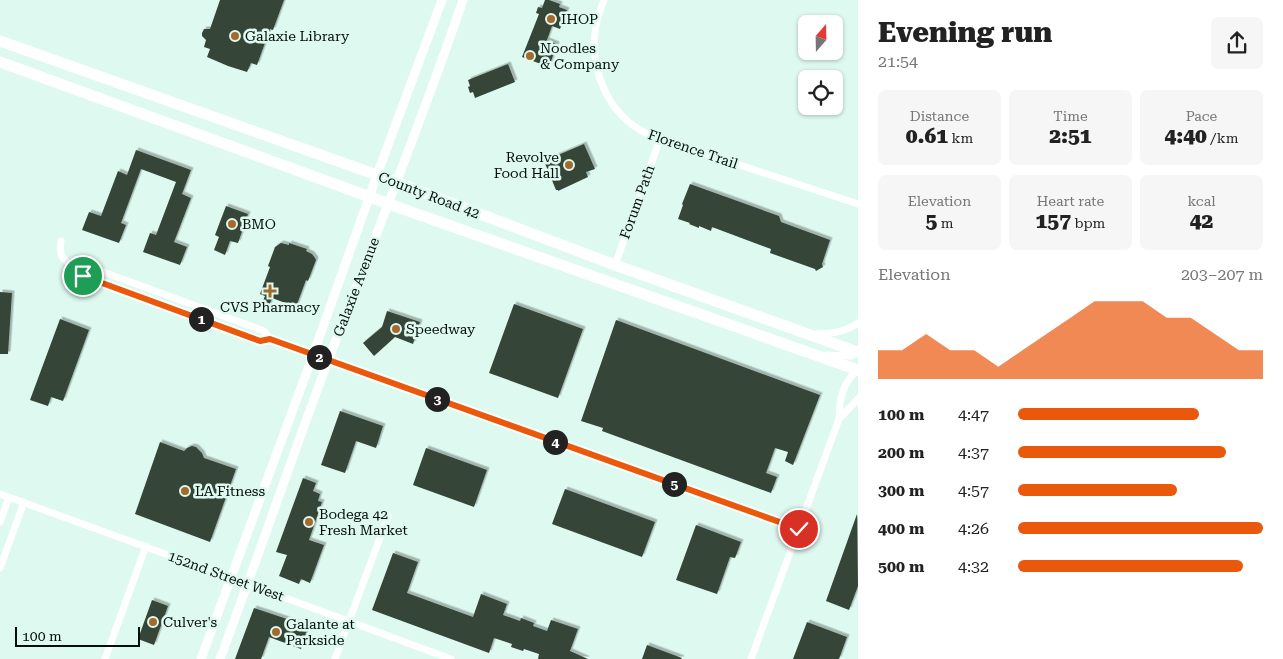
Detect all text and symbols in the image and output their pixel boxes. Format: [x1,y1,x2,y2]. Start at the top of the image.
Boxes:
place label: IHOP [561,11,598,27]
marker: IHOP [545,13,557,25]
north arrow [798,15,842,60]
map controls [798,15,843,115]
text: Evening run [878,16,1052,49]
button: share [1211,17,1263,69]
place label: Galaxie Library [245,28,350,44]
marker: Galaxie Library [229,30,241,42]
place label: Noodles & Company [540,40,620,72]
marker: Noodles & Company [524,50,536,62]
text: 21:54 [878,52,918,71]
button: locate [798,70,843,115]
text: Distance [910,108,969,124]
text: Time [1053,108,1088,124]
text: Pace [1186,108,1217,124]
text: 0.61 [906,124,948,148]
text: 2:51 [1049,124,1092,148]
text: 4:40 [1164,124,1207,148]
street label: Florence Trail [646,126,741,172]
text: km [948,130,973,146]
text: /km [1207,130,1239,146]
place label: Revolve Food Hall [494,149,560,181]
marker: Revolve Food Hall [563,159,575,171]
street label: Forum Path [616,163,658,241]
street label: County Road 42 [376,168,482,222]
text: Elevation [908,193,971,209]
text: Heart rate [1037,193,1104,209]
text: kcal [1187,193,1216,209]
text: 5 [925,209,937,233]
text: 157 [1036,209,1071,233]
text: 42 [1190,209,1213,233]
text: m [937,215,954,231]
text: bpm [1071,215,1105,231]
place label: BMO [242,216,276,232]
marker: BMO [226,218,238,230]
street label: Galaxie Avenue [330,235,382,339]
pin [62,255,104,297]
icon: arrive [69,262,97,290]
text: Elevation [878,265,951,284]
text: 203–207 m [1181,265,1263,284]
marker: CVS Pharmacy [264,285,276,297]
place label: CVS Pharmacy [220,299,321,315]
pin: 1 [188,306,214,332]
text: 1 [198,311,205,327]
place label: Speedway [406,321,476,337]
marker: Speedway [390,323,402,335]
pin: 2 [306,344,332,370]
text: 2 [316,349,323,365]
pin: 3 [424,386,450,412]
text: 3 [434,391,441,407]
text: 100 m [878,405,924,424]
text: 4:47 [958,405,989,424]
pin: 4 [542,430,568,454]
text: 4 [552,434,559,450]
text: 200 m [878,443,924,462]
text: 4:37 [958,443,989,462]
pin: 5 [662,472,686,496]
text: 5 [671,476,678,492]
text: 300 m [878,481,924,500]
text: 4:57 [958,481,989,500]
place label: LA Fitness [195,483,265,499]
marker: LA Fitness [179,485,191,497]
place label: Bodega 42 Fresh Market [319,506,408,538]
pin [778,508,820,550]
icon: check [785,515,813,543]
marker: Bodega 42 Fresh Market [303,516,315,528]
text: 400 m [878,519,924,538]
text: 4:26 [958,519,989,538]
street label: 152nd Street West [166,548,286,604]
text: 500 m [878,557,924,576]
text: 4:32 [958,557,989,576]
place label: Culver's [163,614,218,630]
marker: Culver's [147,616,159,628]
place label: Galante at Parkside [286,616,355,648]
scale bar [15,624,140,647]
marker: Galante at Parkside [270,626,282,638]
text: 100 m [22,628,62,644]

